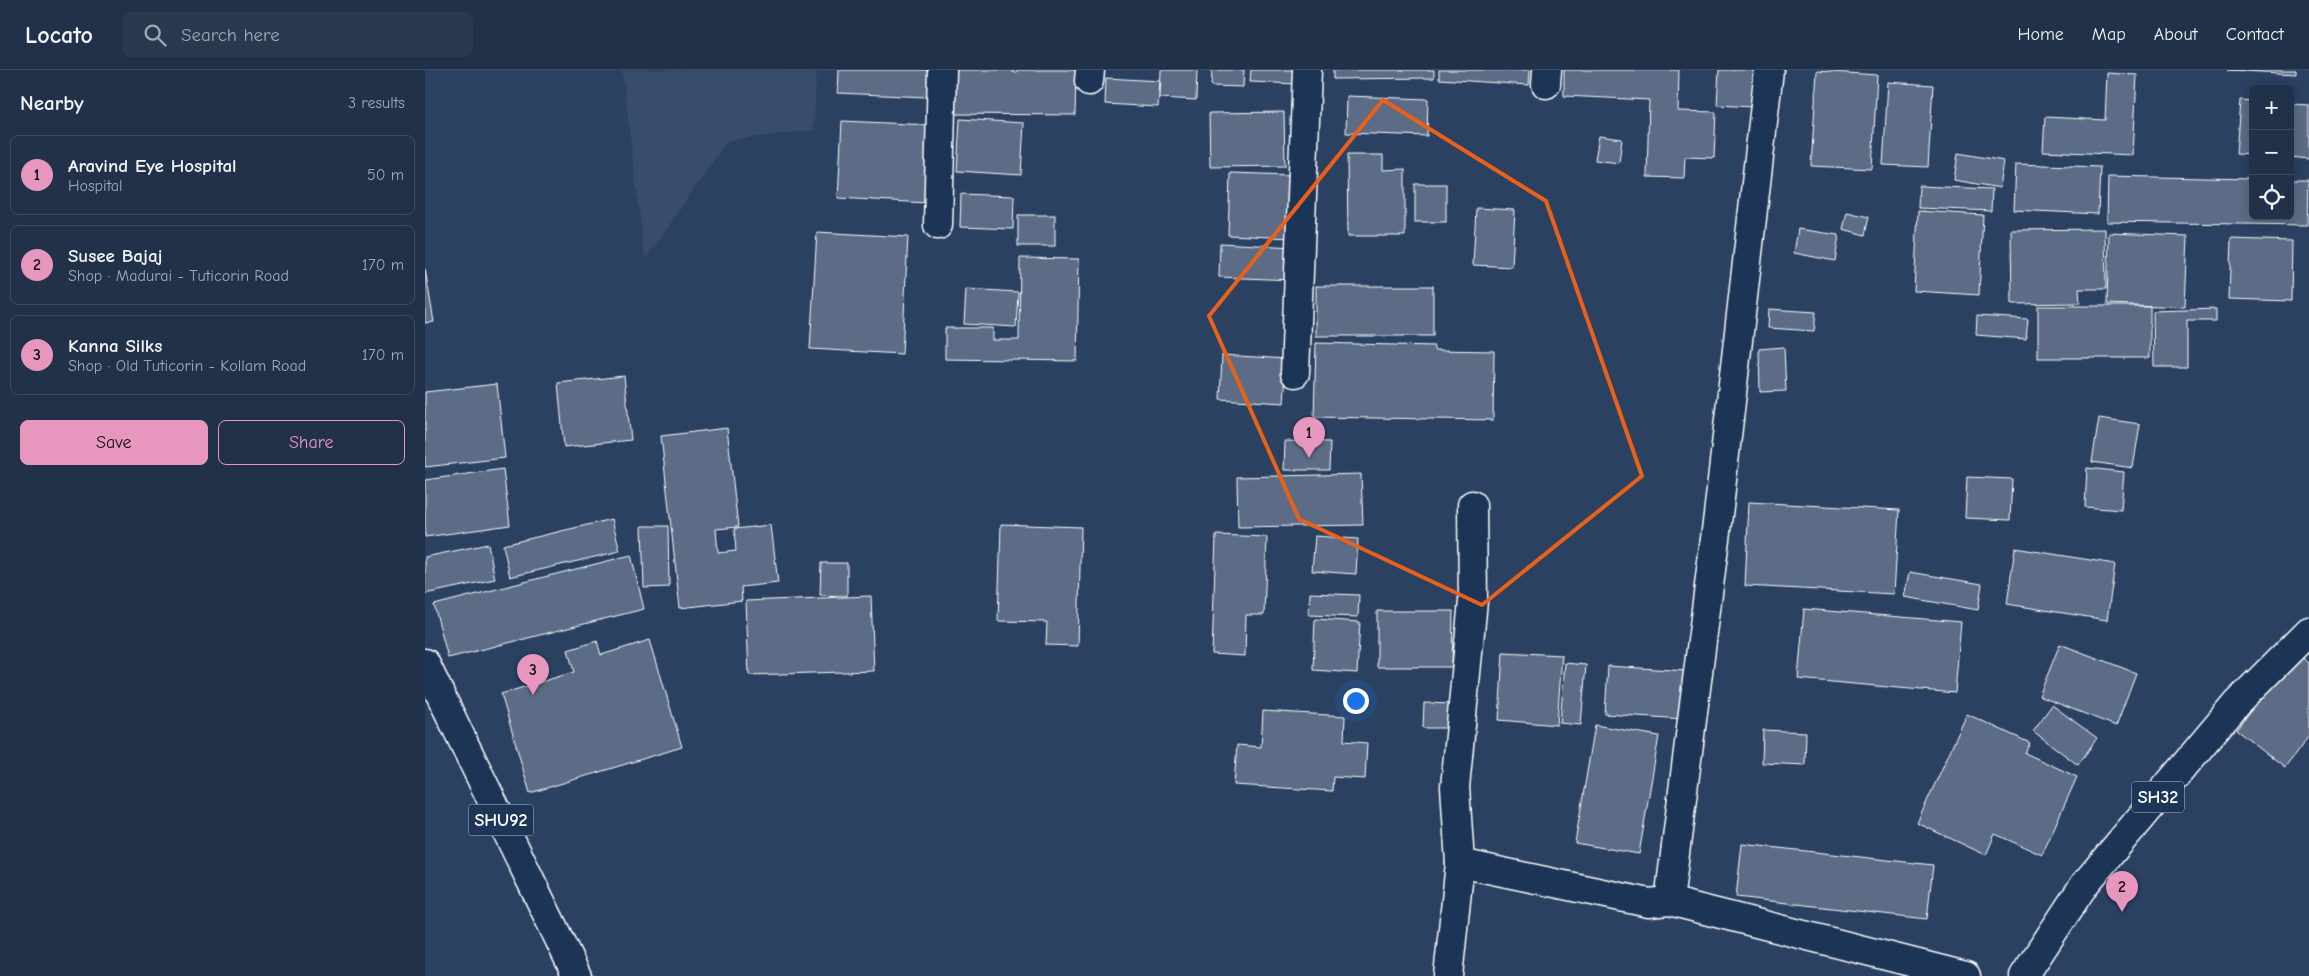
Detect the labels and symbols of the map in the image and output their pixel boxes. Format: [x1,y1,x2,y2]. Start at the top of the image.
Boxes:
pin: 1 [1293,417,1325,458]
pin: 3 [517,654,549,695]
your location [1343,688,1369,714]
road number: SH32 [2132,782,2184,812]
road number: SHU92 [469,804,533,836]
pin: 2 [2106,871,2138,912]

